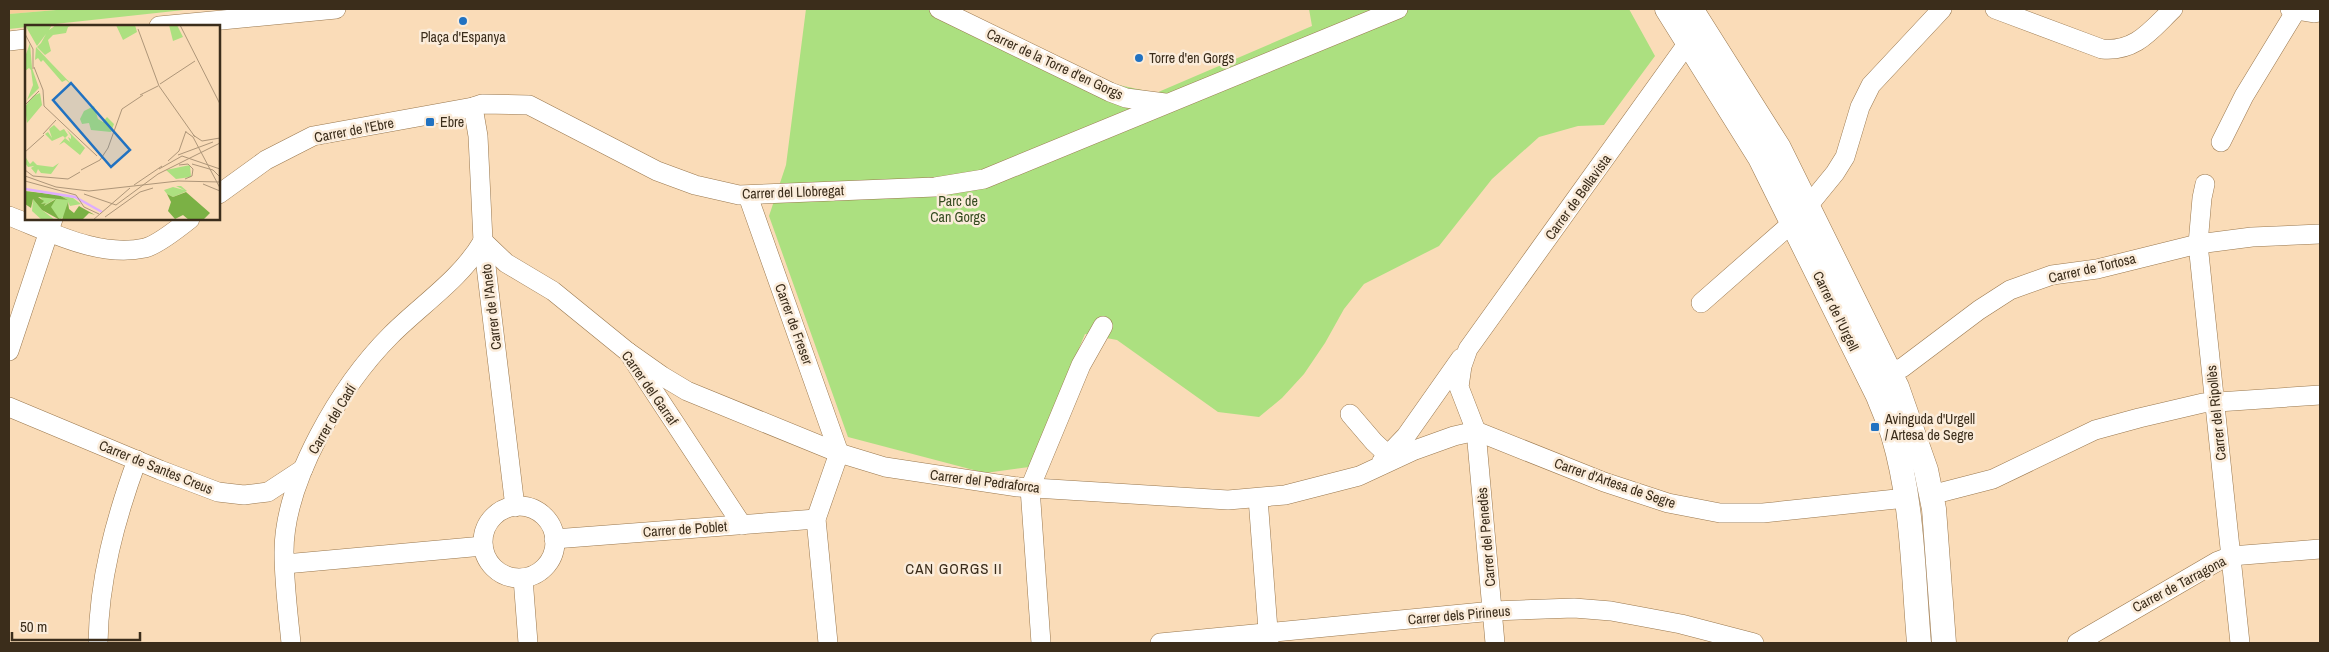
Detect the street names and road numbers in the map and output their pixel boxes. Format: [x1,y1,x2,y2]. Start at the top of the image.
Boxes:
street label: Carrer de la Torre d'en Gorgs [984,24,1126,104]
street label: Carrer de l'Ebre [313,113,395,147]
street label: Carrer de Bellavista [1541,150,1615,243]
street label: Carrer del Llobregat [742,181,844,203]
street label: Carrer de Tortosa [2047,249,2138,287]
street label: Carrer de l'Aneto [477,263,505,351]
street label: Carrer de l'Urgell [1809,268,1863,354]
street label: Carrer de Freser [771,281,817,367]
street label: Carrer del Garraf [618,347,683,429]
street label: Carrer del Ripollès [2202,364,2230,462]
street label: Carrer del Cadí [304,380,360,457]
street label: Carrer de Santes Creus [96,436,216,498]
street label: Carrer d'Artesa de Segre [1552,454,1678,512]
street label: Carrer del Pedraforca [929,465,1041,497]
street label: Carrer del Penedès [1473,486,1499,587]
street label: Carrer de Poblet [642,517,728,541]
street label: Carrer de Tarragona [2129,551,2229,616]
street label: Carrer dels Pirineus [1407,602,1511,628]

